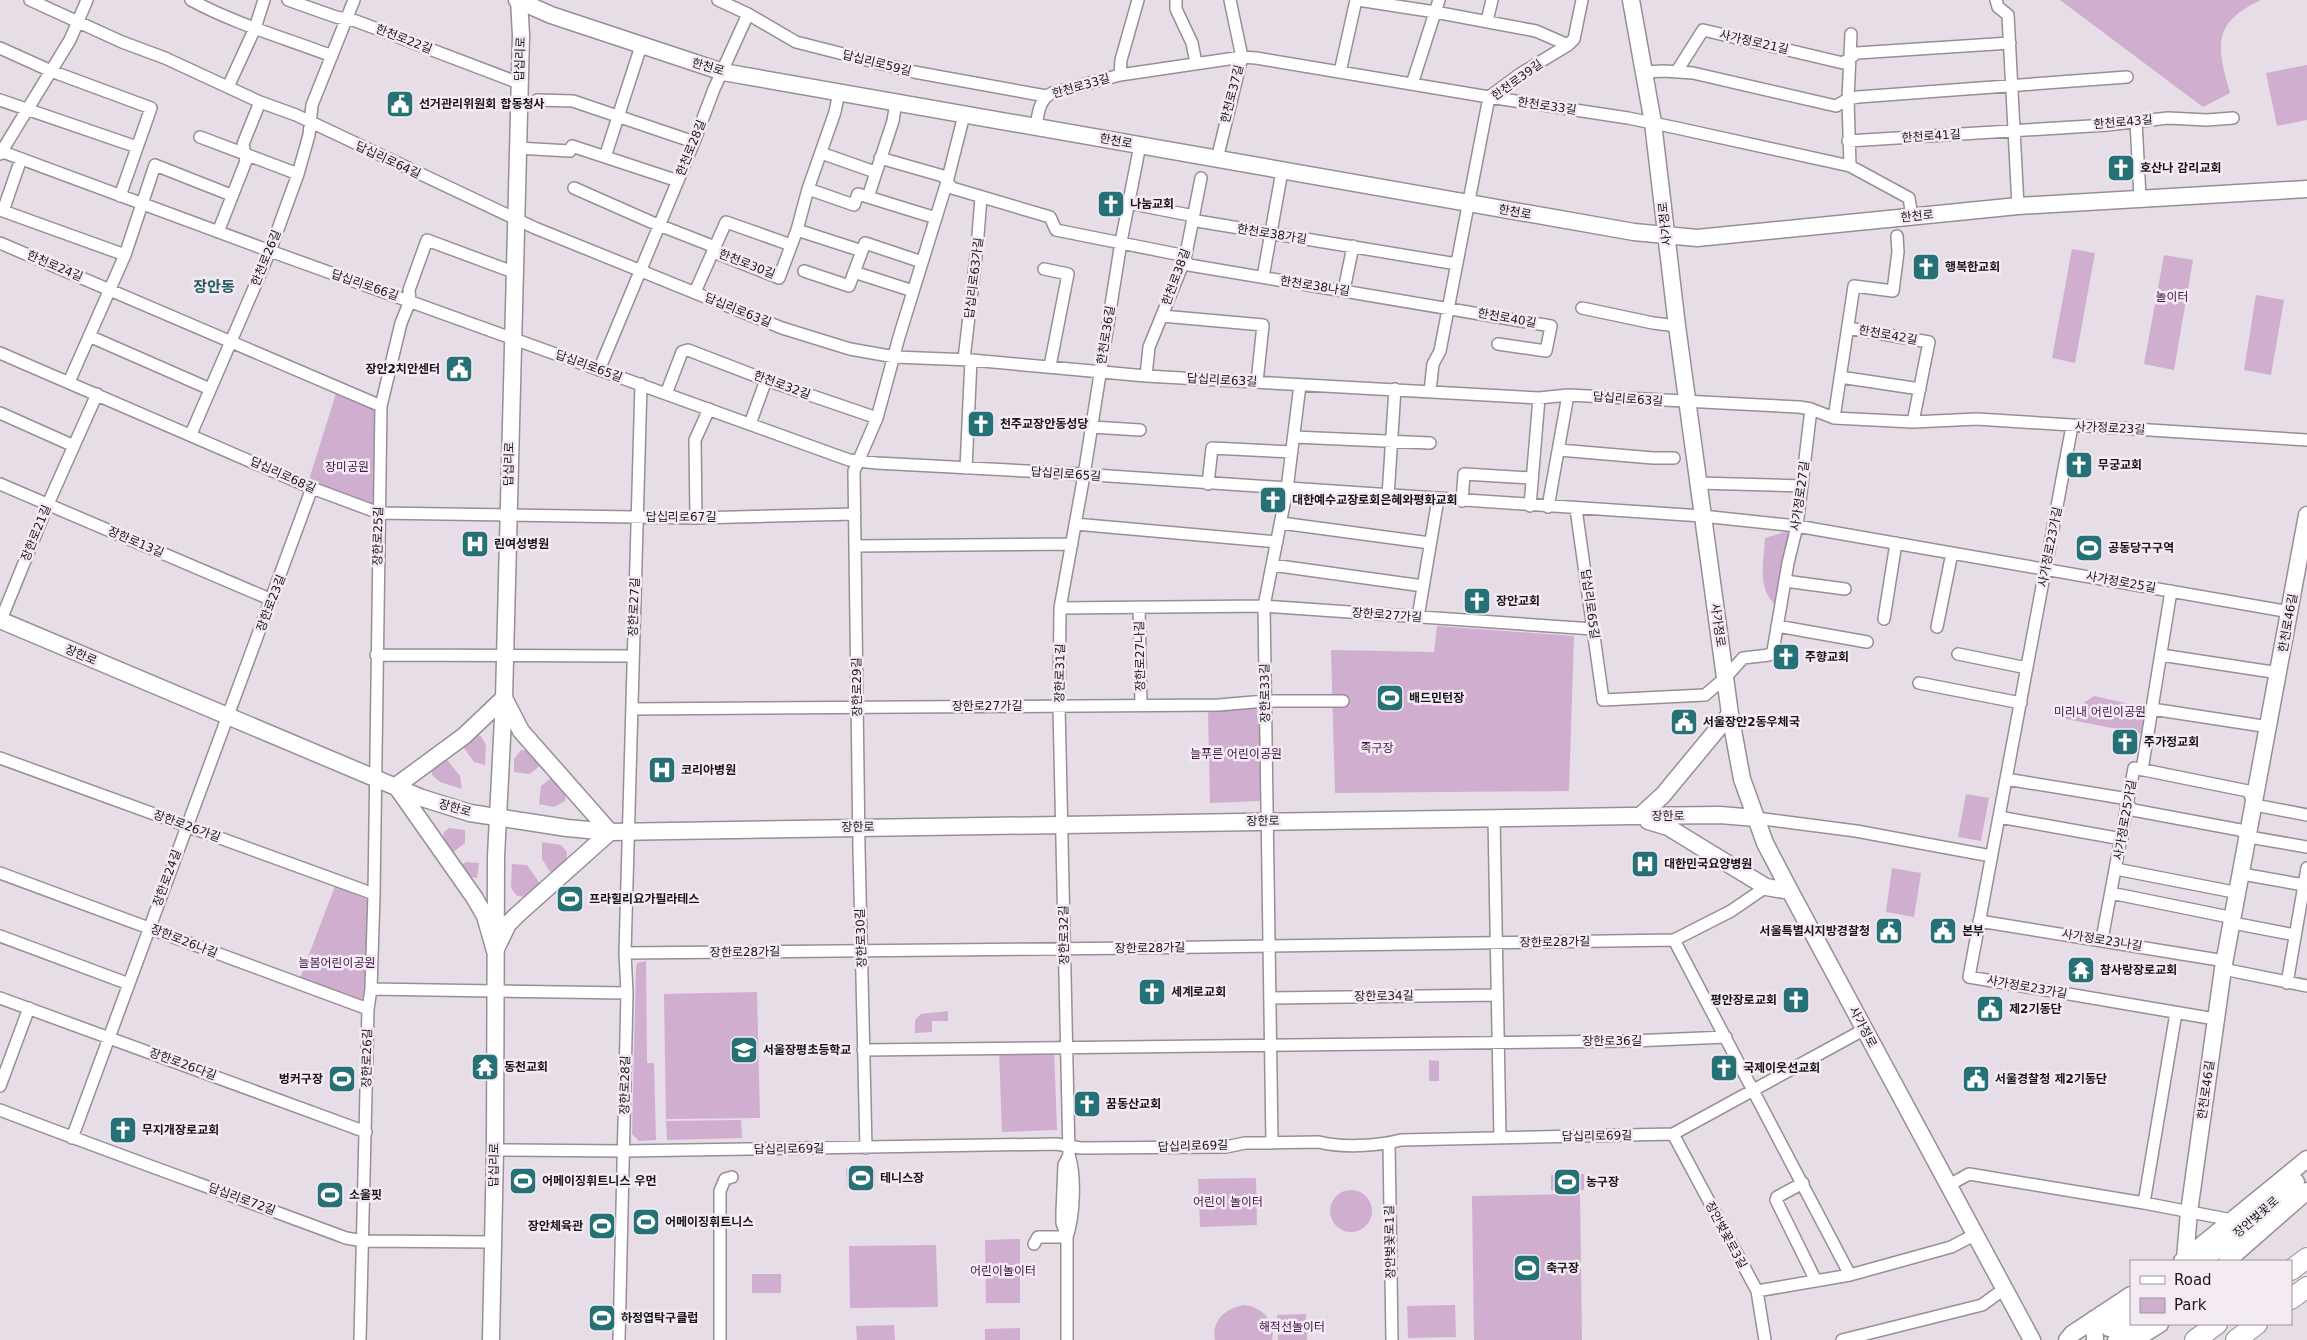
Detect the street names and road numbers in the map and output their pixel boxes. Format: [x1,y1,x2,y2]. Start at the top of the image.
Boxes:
street label: 한천로22길 [374,22,434,56]
street label: 사가정로21길 [1718,27,1790,57]
street label: 답십리로 [512,37,528,81]
street label: 답십리로59길 [841,48,913,78]
street label: 한천로 [690,56,726,78]
street label: 한천로39길 [1489,57,1545,103]
street label: 한천로37길 [1218,63,1246,125]
street label: 한천로33길 [1051,71,1111,101]
street label: 한천로33길 [1517,95,1577,117]
street label: 한천로43길 [2093,112,2153,132]
street label: 한천로28길 [673,118,709,178]
street label: 한천로41길 [1901,127,1961,145]
street label: 한천로 [1098,131,1134,151]
street label: 답십리로64길 [353,139,423,181]
street label: 사가정로 [1656,201,1674,247]
street label: 한천로 [1497,202,1533,222]
street label: 한천로 [1900,207,1934,225]
street label: 한천로38가길 [1236,222,1308,246]
street label: 한천로26길 [248,228,284,288]
street label: 답십리로63가길 [962,237,986,319]
street label: 한천로30길 [717,247,777,281]
street label: 한천로38길 [1159,247,1193,307]
street label: 한천로24길 [25,248,85,284]
street label: 답십리로66길 [329,267,401,303]
street label: 한천로38나길 [1279,274,1351,298]
street label: 답십리로63길 [703,290,773,330]
street label: 한천로36길 [1094,305,1118,365]
street label: 한천로40길 [1477,306,1537,330]
street label: 한천로42길 [1858,323,1918,347]
street label: 답십리로65길 [553,347,625,385]
street label: 한천로32길 [752,368,812,402]
street label: 답십리로63길 [1186,371,1258,389]
street label: 답십리로63길 [1592,390,1664,408]
street label: 사가정로23길 [2074,419,2146,437]
street label: 답십리로 [502,442,516,486]
street label: 답십리로68길 [248,454,318,496]
street label: 사가정로27길 [1788,460,1812,532]
street label: 답십리로65길 [1030,465,1102,483]
street label: 장한로21길 [18,503,54,563]
street label: 장한로25길 [370,506,386,566]
street label: 사가정로23가길 [2035,506,2065,588]
street label: 답십리로67길 [646,510,716,524]
street label: 장한로13길 [106,524,166,560]
street label: 답십리로65길 [1578,568,1602,640]
street label: 사가정로25길 [2085,569,2157,595]
street label: 장한로23길 [254,573,288,633]
street label: 장한로27길 [626,577,642,637]
street label: 한천로46길 [2276,593,2300,653]
street label: 사가정로 [1708,602,1728,648]
street label: 장한로27가길 [1351,606,1423,624]
street label: 장한로27나길 [1132,621,1148,691]
street label: 장한로 [63,642,99,668]
street label: 장한로31길 [1052,643,1068,703]
street label: 장한로29길 [849,657,865,717]
street label: 장한로33길 [1257,663,1273,723]
street label: 장한로27가길 [952,699,1022,713]
street label: 사가정로25가길 [2111,779,2139,861]
street label: 장한로 [437,797,473,819]
street label: 장한로26가길 [151,807,223,845]
street label: 장한로 [1651,809,1685,823]
street label: 장한로 [1246,814,1280,828]
street label: 장한로 [841,820,875,834]
street label: 장한로24길 [150,848,184,908]
street label: 장한로32길 [1056,905,1072,965]
street label: 장한로30길 [853,908,869,968]
street label: 장한로26나길 [149,922,219,960]
street label: 사가정로23나길 [2061,927,2143,953]
street label: 장한로28가길 [1520,934,1590,950]
street label: 장한로28가길 [1115,940,1185,956]
street label: 장한로28가길 [710,944,780,960]
street label: 사가정로23가길 [1986,973,2068,1001]
street label: 장한로34길 [1354,988,1414,1004]
street label: 사가정로 [1846,1004,1880,1050]
street label: 장한로26길 [359,1028,375,1088]
street label: 장한로36길 [1582,1034,1642,1048]
street label: 장한로26다길 [147,1045,219,1083]
street label: 장한로28길 [617,1055,633,1115]
street label: 한천로46길 [2195,1060,2217,1120]
street label: 답십리로69길 [1562,1128,1632,1144]
street label: 답십리로69길 [1158,1138,1228,1154]
street label: 답십리로69길 [754,1141,824,1157]
street label: 답십리로 [487,1143,501,1187]
street label: 답십리로72길 [206,1180,278,1218]
street label: 장안벚꽃로 [2231,1194,2281,1240]
street label: 장안벚꽃로3길 [1702,1199,1750,1271]
street label: 장안벚꽃로1길 [1382,1205,1398,1279]

